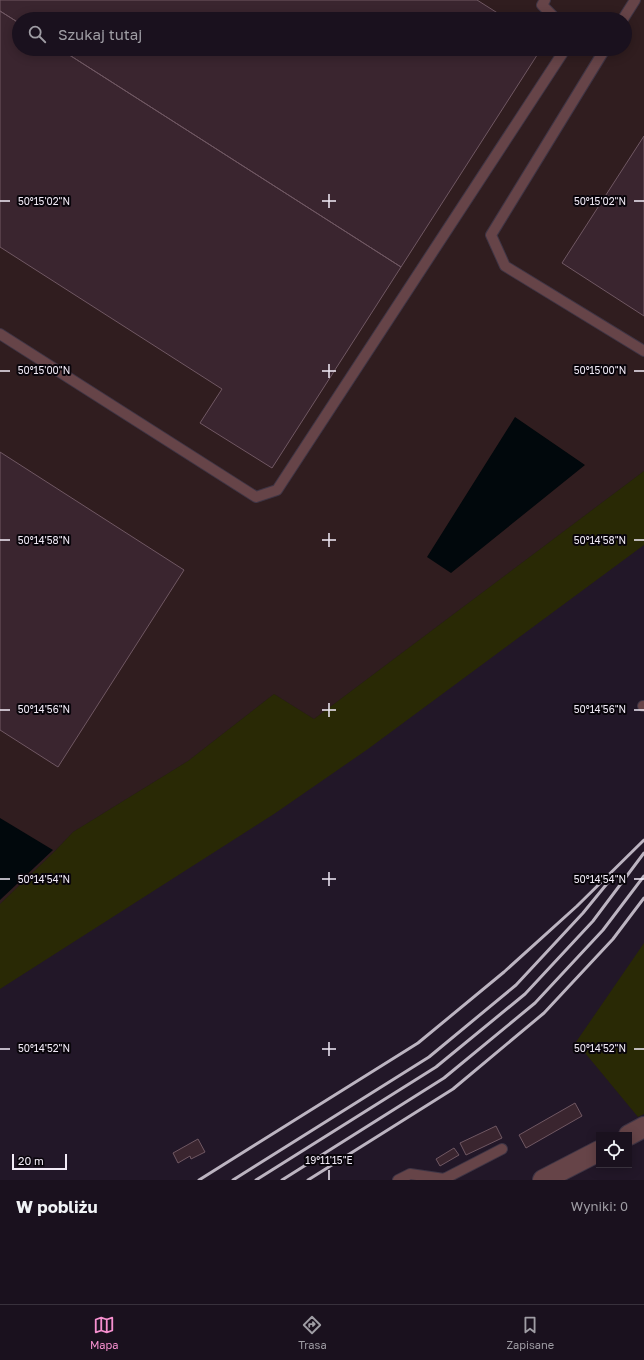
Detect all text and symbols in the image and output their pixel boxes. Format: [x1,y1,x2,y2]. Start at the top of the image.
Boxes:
search box [12,12,632,56]
icon: search [26,23,48,45]
text: Szukaj tutaj [58,25,142,43]
text: 50°15'02"N [18,195,70,207]
text: 50°15'02"N [574,195,626,207]
text: 50°15'00"N [18,364,70,376]
text: 50°15'00"N [574,364,626,376]
text: 50°14'58"N [18,534,70,546]
text: 50°14'58"N [574,534,626,546]
text: 50°14'56"N [18,703,70,715]
text: 50°14'56"N [574,703,626,715]
text: 50°14'54"N [18,873,70,885]
text: 50°14'54"N [574,873,626,885]
text: 50°14'52"N [18,1042,70,1054]
text: 50°14'52"N [574,1042,626,1054]
map controls [596,1132,632,1168]
button: locate [596,1132,632,1168]
scale bar [12,1152,67,1171]
text: 20 m [18,1154,44,1167]
text: 19°11'15"E [305,1154,353,1166]
text: W pobliżu [16,1196,98,1217]
text: Wyniki: 0 [571,1198,628,1214]
tab: Mapa [90,1314,119,1351]
tab: Trasa [298,1314,327,1351]
tab: Zapisane [506,1314,554,1351]

